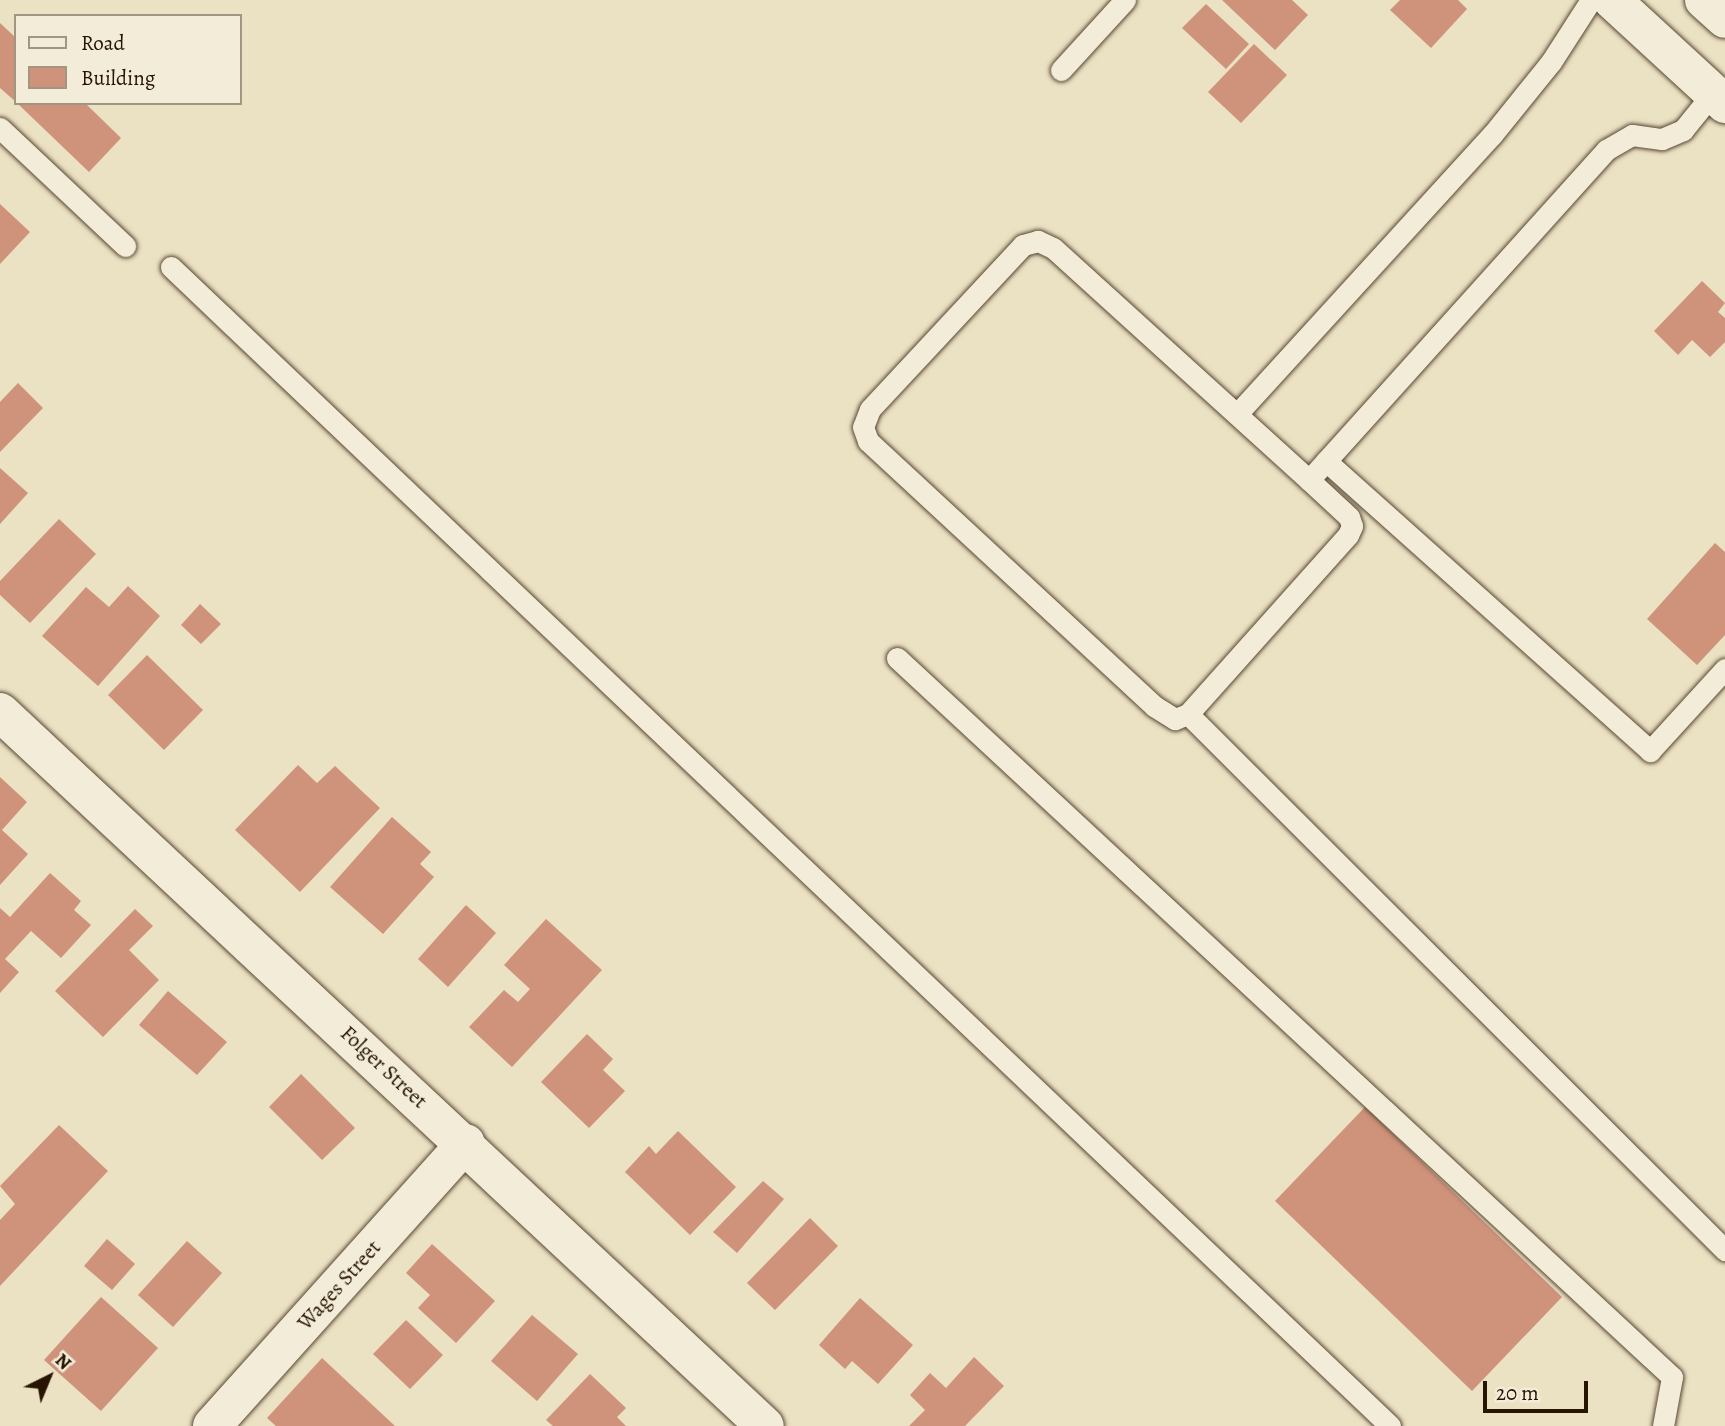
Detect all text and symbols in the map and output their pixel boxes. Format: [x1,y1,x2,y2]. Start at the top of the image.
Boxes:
legend [14,14,242,105]
text: Road [81,29,125,57]
text: Building [81,64,155,92]
street label: Folger Street [335,1021,433,1113]
street label: Wages Street [292,1235,386,1335]
north arrow [14,1342,84,1412]
text: N [49,1347,77,1376]
scale bar [1487,1366,1592,1410]
text: 20 m [1496,1379,1539,1407]

